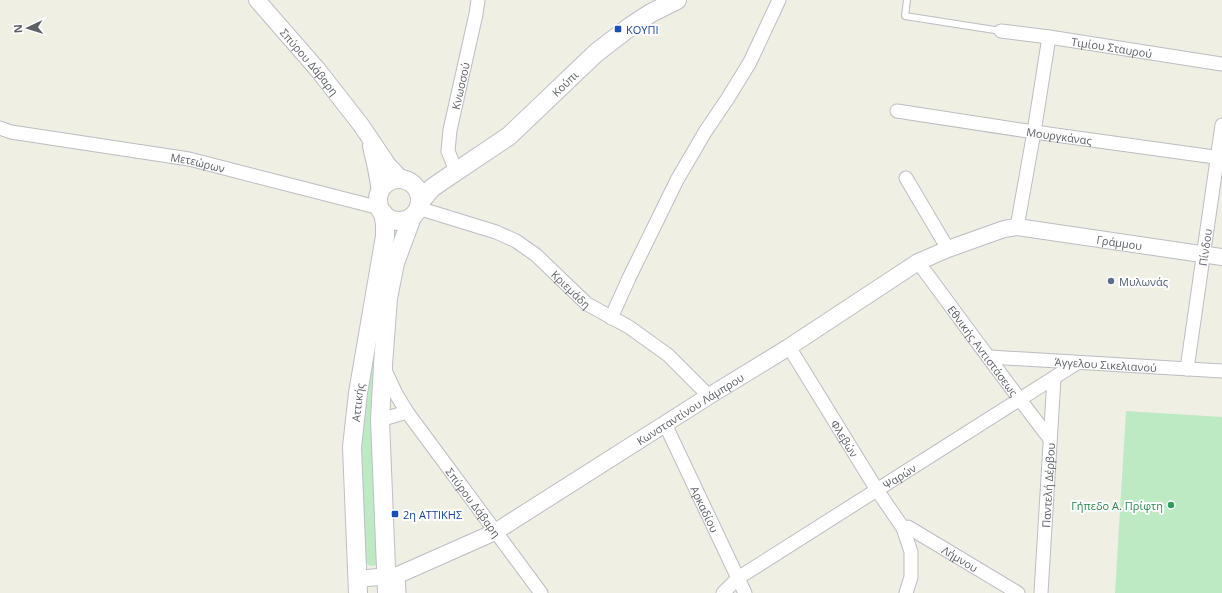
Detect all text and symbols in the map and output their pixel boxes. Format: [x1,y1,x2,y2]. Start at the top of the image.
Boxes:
north arrow [8,8,48,48]
place label: ΚΟΥΠΙ [626,22,659,37]
text: N [10,24,25,34]
marker: ΚΟΥΠΙ [613,24,623,34]
street label: Σπύρου Δάβαρη [277,25,342,98]
street label: Τιμίου Σταυρού [1070,33,1154,61]
street label: Κνωσσού [447,60,473,111]
street label: Κούπι [548,67,581,99]
street label: Μουργκάνας [1025,123,1093,147]
street label: Μετεώρων [170,149,227,175]
street label: Πίνδου [1194,227,1215,267]
street label: Γράμμου [1096,231,1144,253]
street label: Κριεμάδη [548,267,594,311]
place label: Μυλωνάς [1119,274,1168,289]
marker: Μυλωνάς [1106,276,1116,286]
street label: Εθνικής Αντιστάσεως [945,302,1022,399]
street label: Άγγελου Σικελιανού [1054,353,1158,375]
street label: Κωνσταντίνου Λάμπρου [633,369,747,448]
street label: Αττικής [347,382,367,423]
street label: Φλεβών [828,417,862,460]
street label: Παντελή Δέρβου [1037,442,1058,528]
street label: Ψαρών [880,460,919,492]
street label: Σπύρου Δάβαρη [443,464,505,540]
street label: Αρκαδίου [688,483,723,535]
place label: Γήπεδο Α. Πρίφτη [1071,498,1163,513]
marker: Γήπεδο Α. Πρίφτη [1166,500,1176,510]
place label: 2η ΑΤΤΙΚΗΣ [403,507,462,522]
marker: 2η ΑΤΤΙΚΗΣ [390,509,400,519]
street label: Λήμνου [939,542,981,575]

